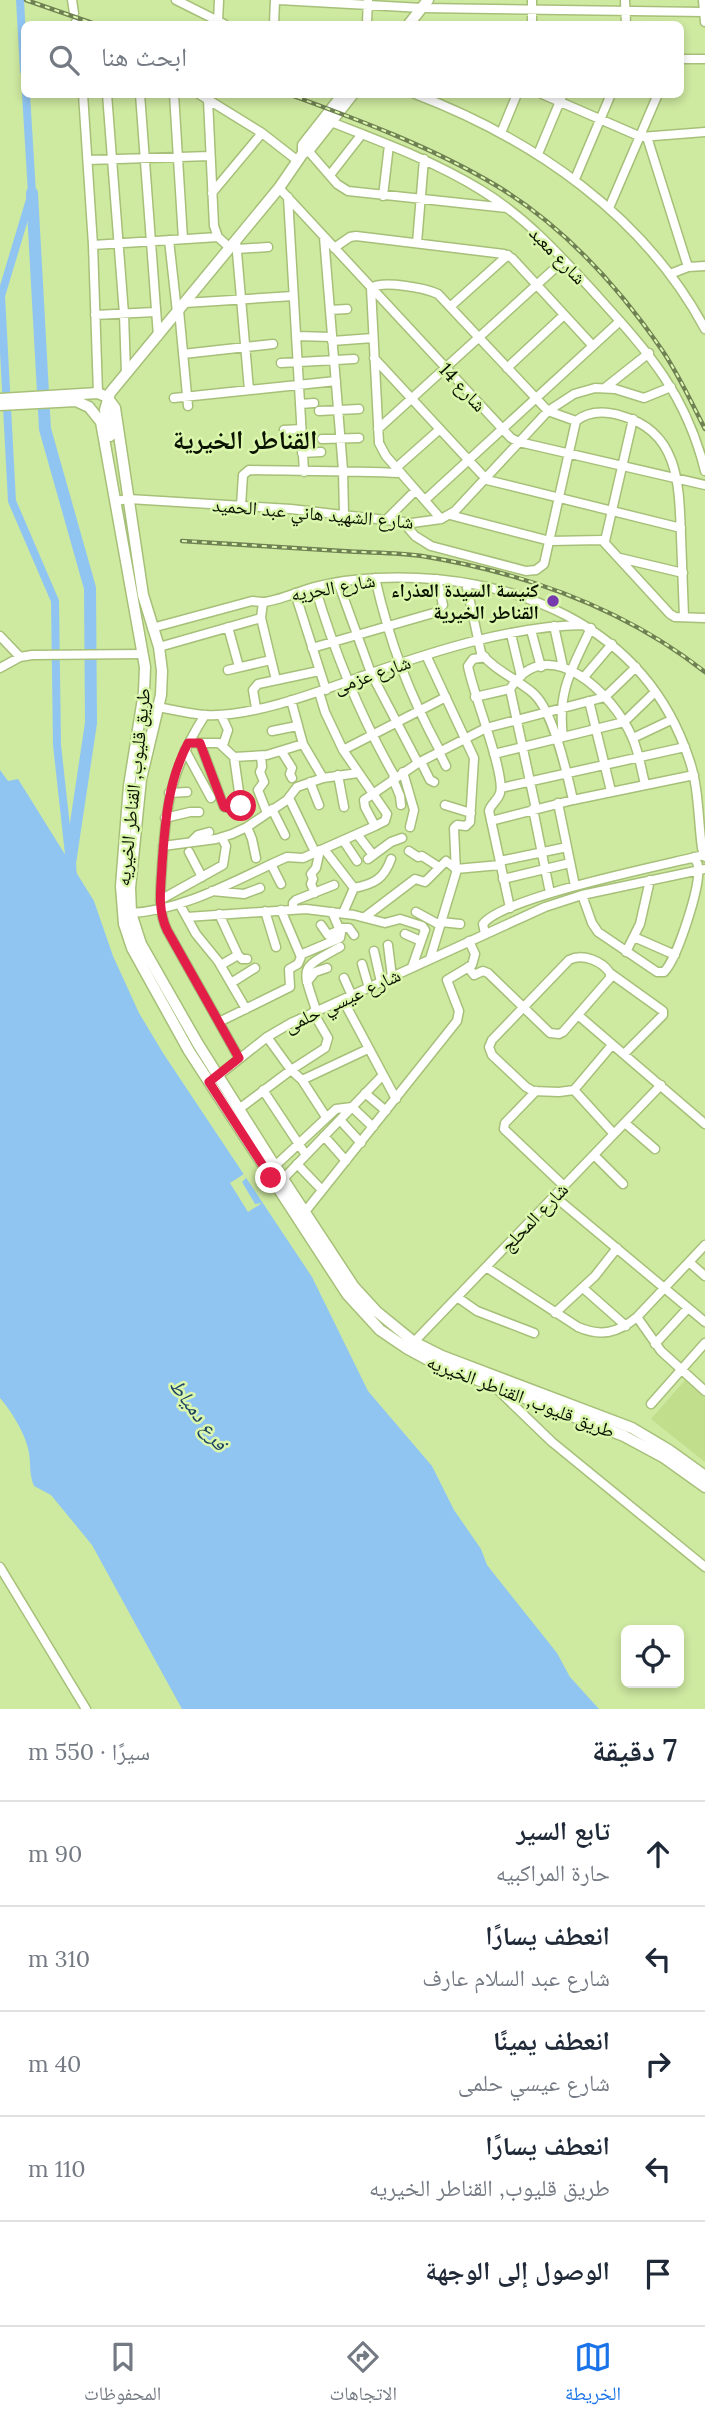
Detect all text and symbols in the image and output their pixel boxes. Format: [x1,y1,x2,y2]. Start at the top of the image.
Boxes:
search box [21,21,684,98]
text: ابحث هنا [101,40,187,73]
icon: search [45,41,83,79]
street label: شارع معبد [524,221,592,289]
street label: شارع 14 [434,357,492,417]
district label: القناطر الخيرية [173,423,317,456]
street label: شارع الشهيد هاني عبد الحميد [211,492,415,538]
street label: شارع الحريه [289,568,377,606]
place label: كنيسة السيدة العذراء القناطر الخيرية [391,578,540,624]
marker: كنيسة السيدة العذراء القناطر الخيرية [545,593,561,609]
street label: شارع عزمى [330,650,414,698]
street label: طريق قليوب, القناطر الخيريه [111,687,155,887]
route start [225,790,256,821]
street label: شارع عيسي حلمى [280,963,406,1041]
route end [255,1162,286,1193]
street label: شارع المحلج [495,1177,574,1257]
street label: طريق قليوب, القناطر الخيريه [424,1349,618,1443]
water label: فرع دمياط [164,1373,235,1457]
map controls [621,1625,684,1688]
button: locate [621,1625,684,1688]
text: 7 دقيقة [592,1731,677,1769]
text: سيرًا · 550 m [28,1737,150,1766]
text: تابع السير [516,1814,610,1847]
icon: ahead [639,1835,677,1873]
text: 90 m [28,1839,82,1868]
text: حارة المراكبيه [496,1858,610,1887]
text: انعطف يسارًا [485,1919,610,1952]
icon: left [639,1940,677,1978]
text: 310 m [28,1944,90,1973]
text: شارع عبد السلام عارف [422,1963,610,1992]
text: انعطف يمينًا [493,2024,610,2057]
icon: right [639,2045,677,2083]
text: 40 m [28,2049,81,2078]
text: شارع عيسي حلمى [458,2068,610,2097]
text: انعطف يسارًا [485,2129,610,2162]
icon: left [639,2150,677,2188]
text: 110 m [28,2154,86,2183]
text: طريق قليوب, القناطر الخيريه [369,2173,610,2202]
text: الوصول إلى الوجهة [425,2254,610,2287]
icon: arrive [639,2255,677,2293]
tab: المحفوظات [84,2338,161,2412]
tab: الاتجاهات [329,2338,397,2412]
tab: الخريطة [565,2338,621,2412]

